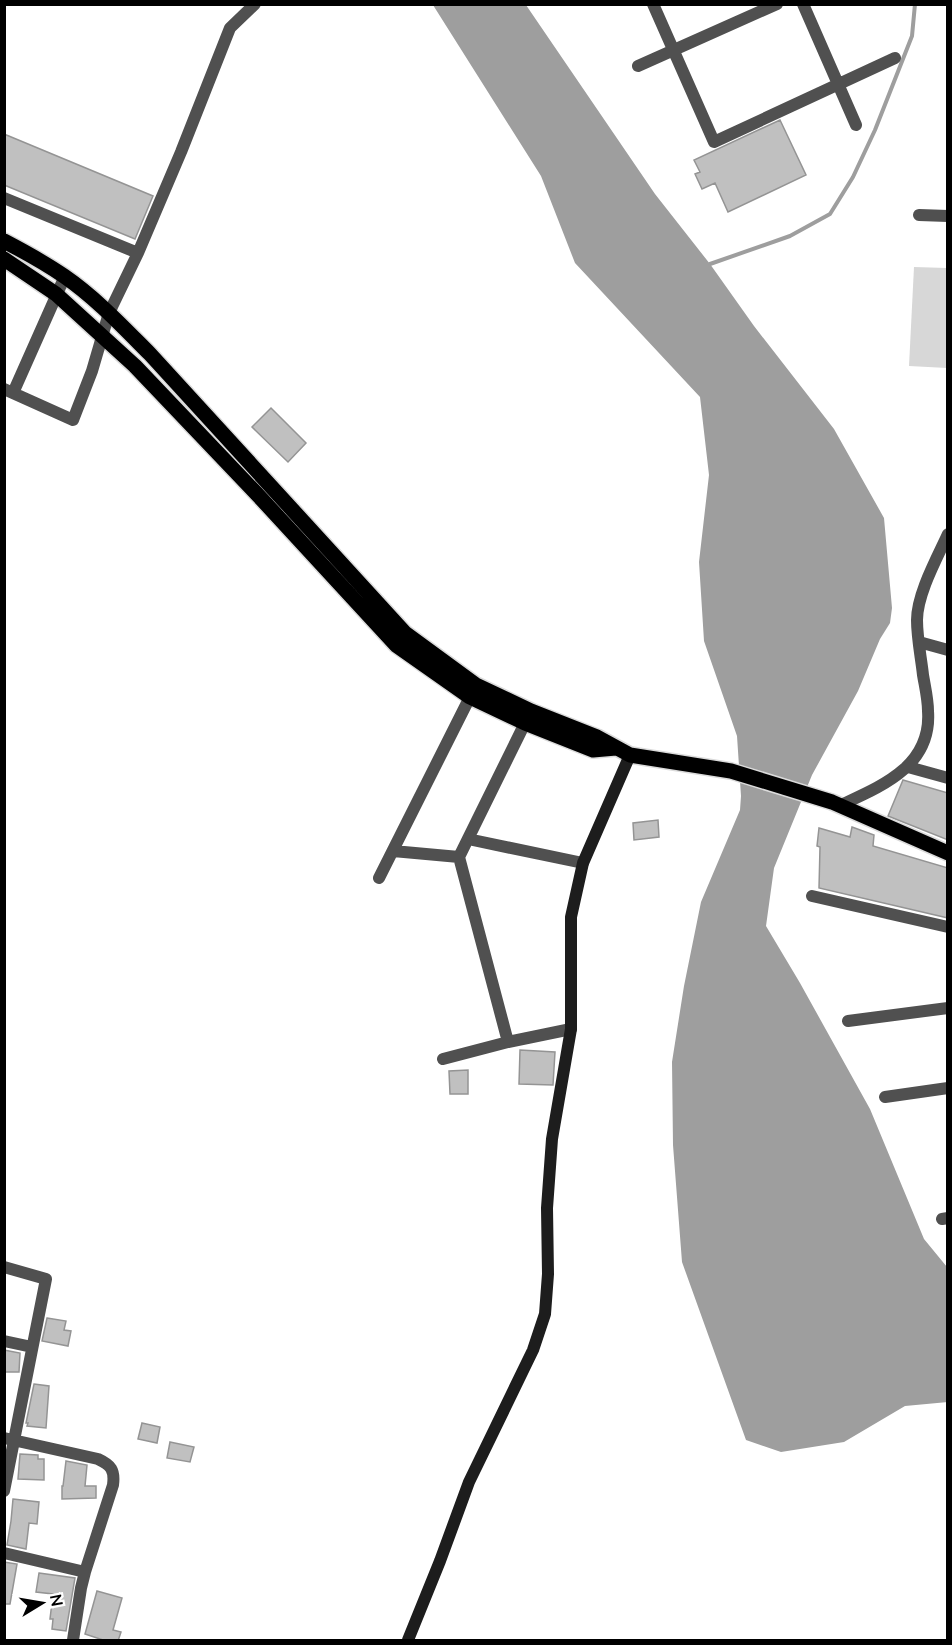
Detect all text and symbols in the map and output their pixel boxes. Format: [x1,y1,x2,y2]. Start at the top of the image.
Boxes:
north arrow [12,1573,72,1633]
text: N [44,1592,68,1608]

